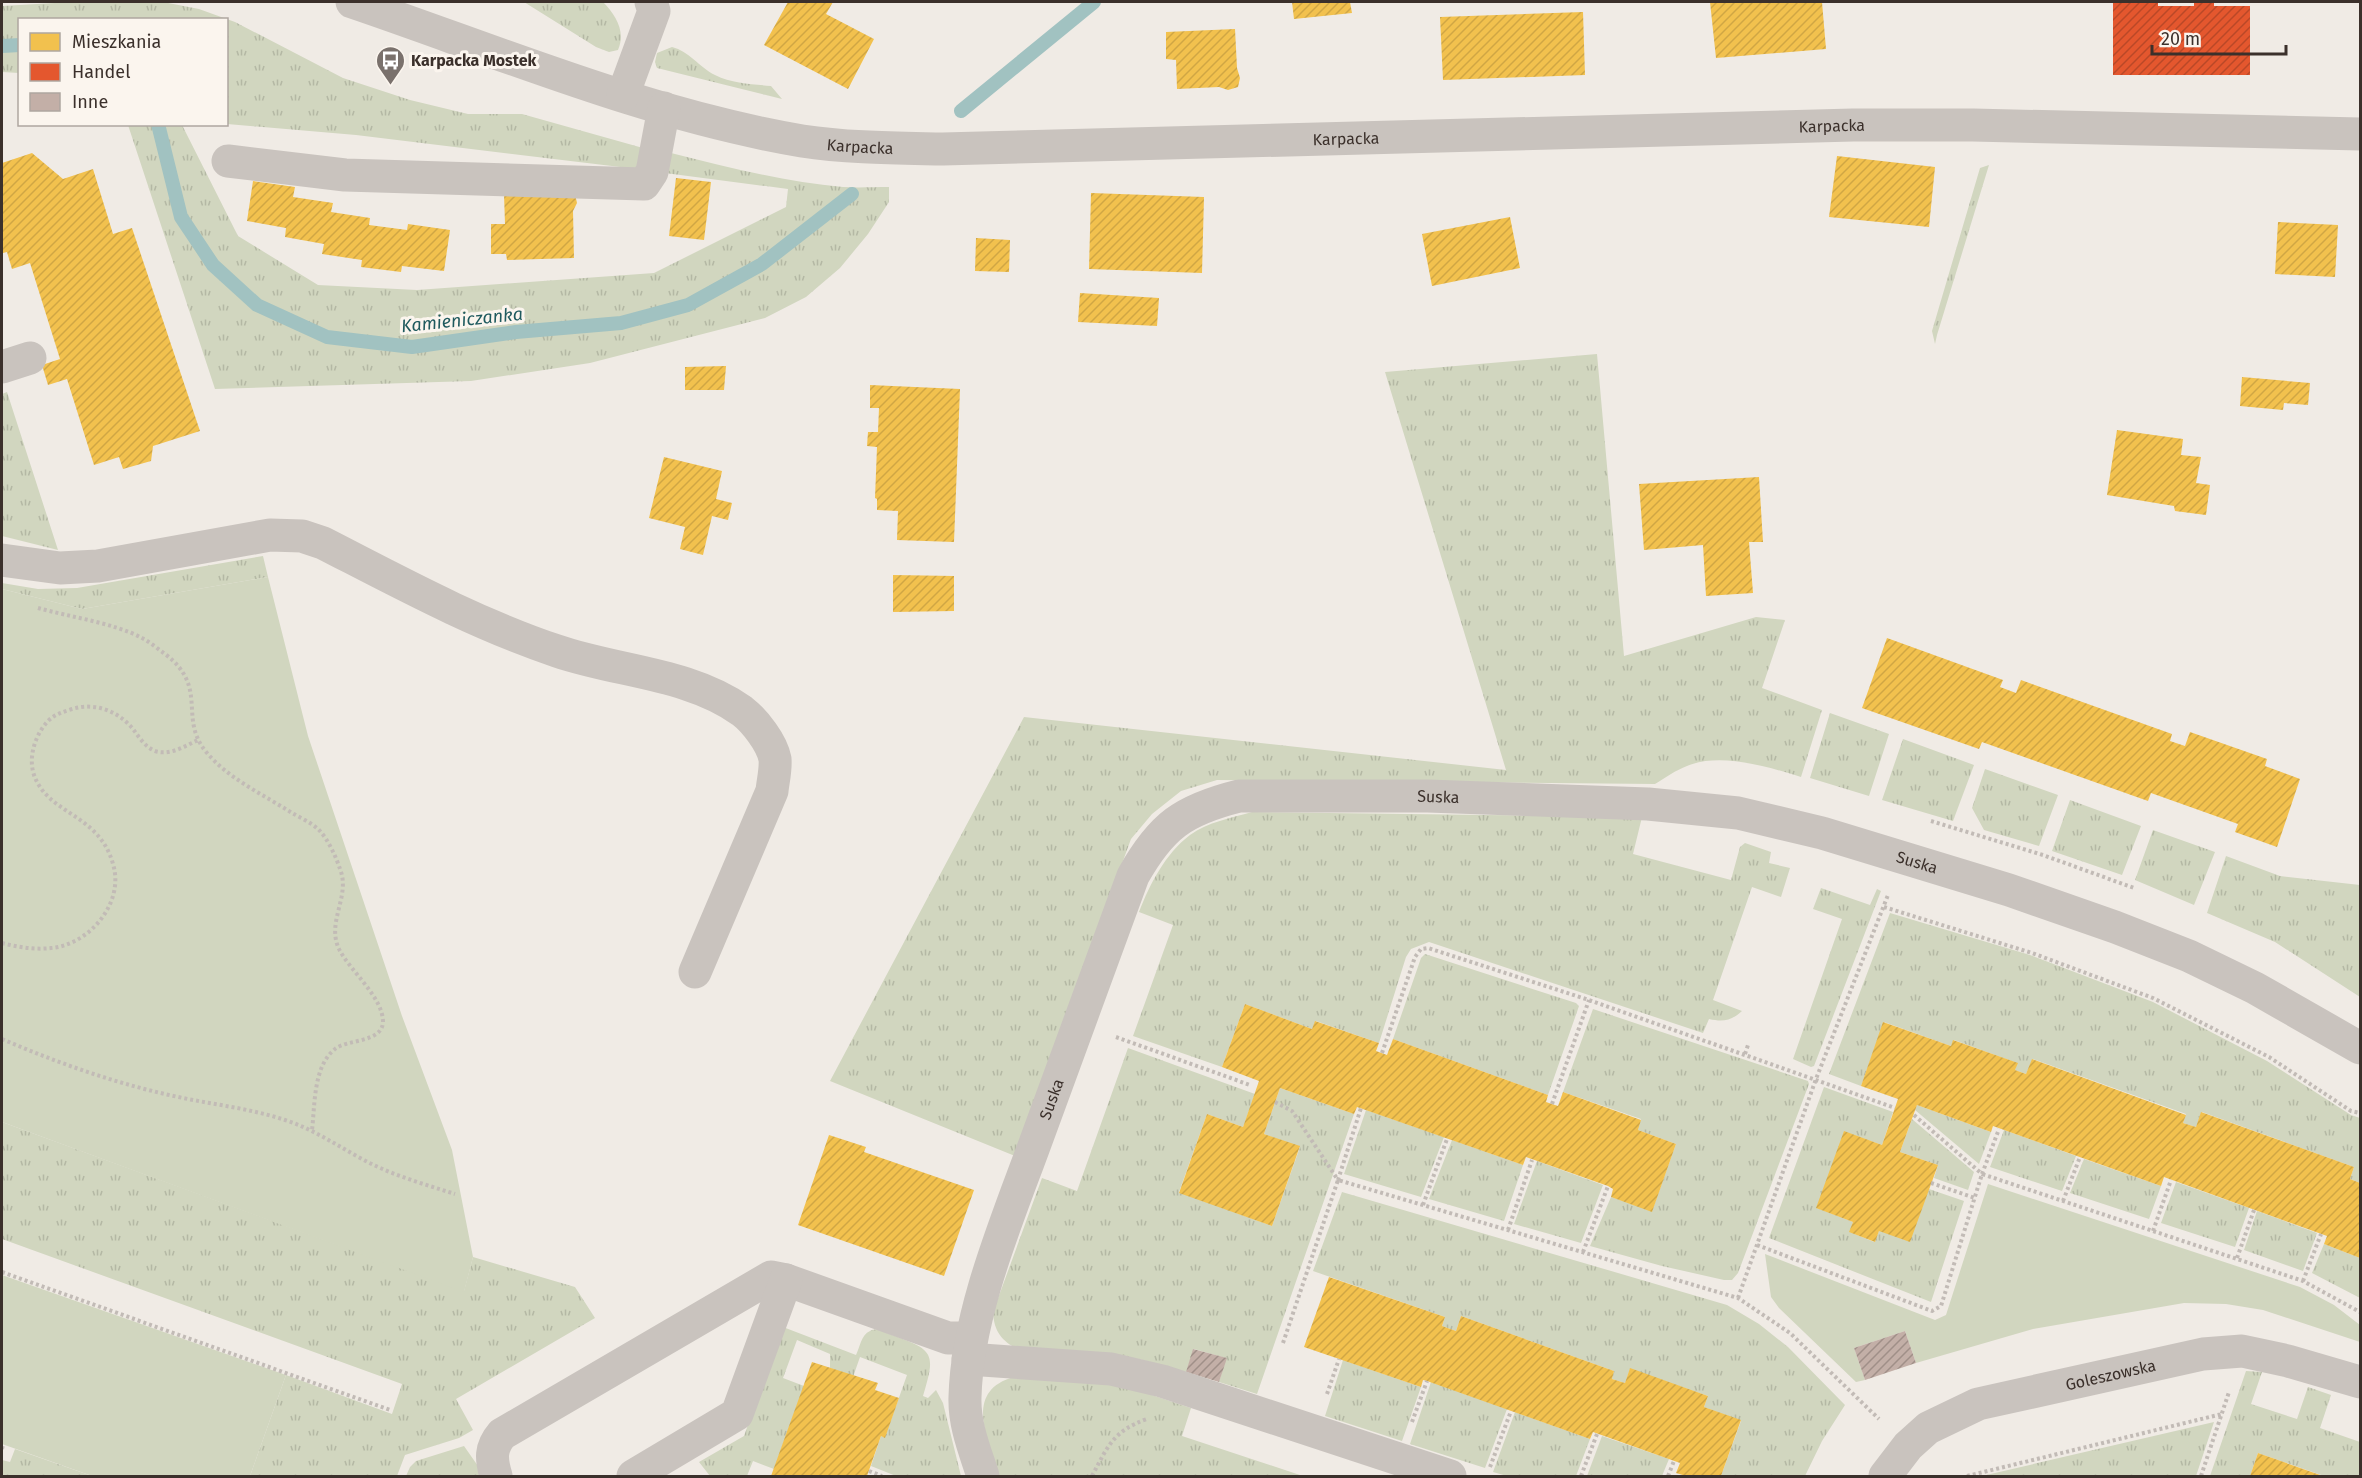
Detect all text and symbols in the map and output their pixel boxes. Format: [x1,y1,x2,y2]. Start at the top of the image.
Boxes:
legend [18,18,228,126]
scale bar [2152,18,2286,56]
text: 20 m [2161,28,2200,50]
text: Mieszkania [72,31,161,53]
bus stop icon: Karpacka Mostek [374,44,406,86]
place label: Karpacka Mostek [411,51,537,70]
text: Handel [72,61,130,83]
text: Inne [72,91,108,113]
street label: Karpacka [1798,116,1865,136]
street label: Karpacka [1312,128,1380,149]
street label: Karpacka [826,135,894,158]
water label: Kamieniczanka [400,303,524,337]
street label: Suska [1417,787,1460,807]
street label: Suska [1894,847,1940,878]
street label: Suska [1036,1076,1068,1122]
street label: Goleszowska [2064,1356,2158,1394]

